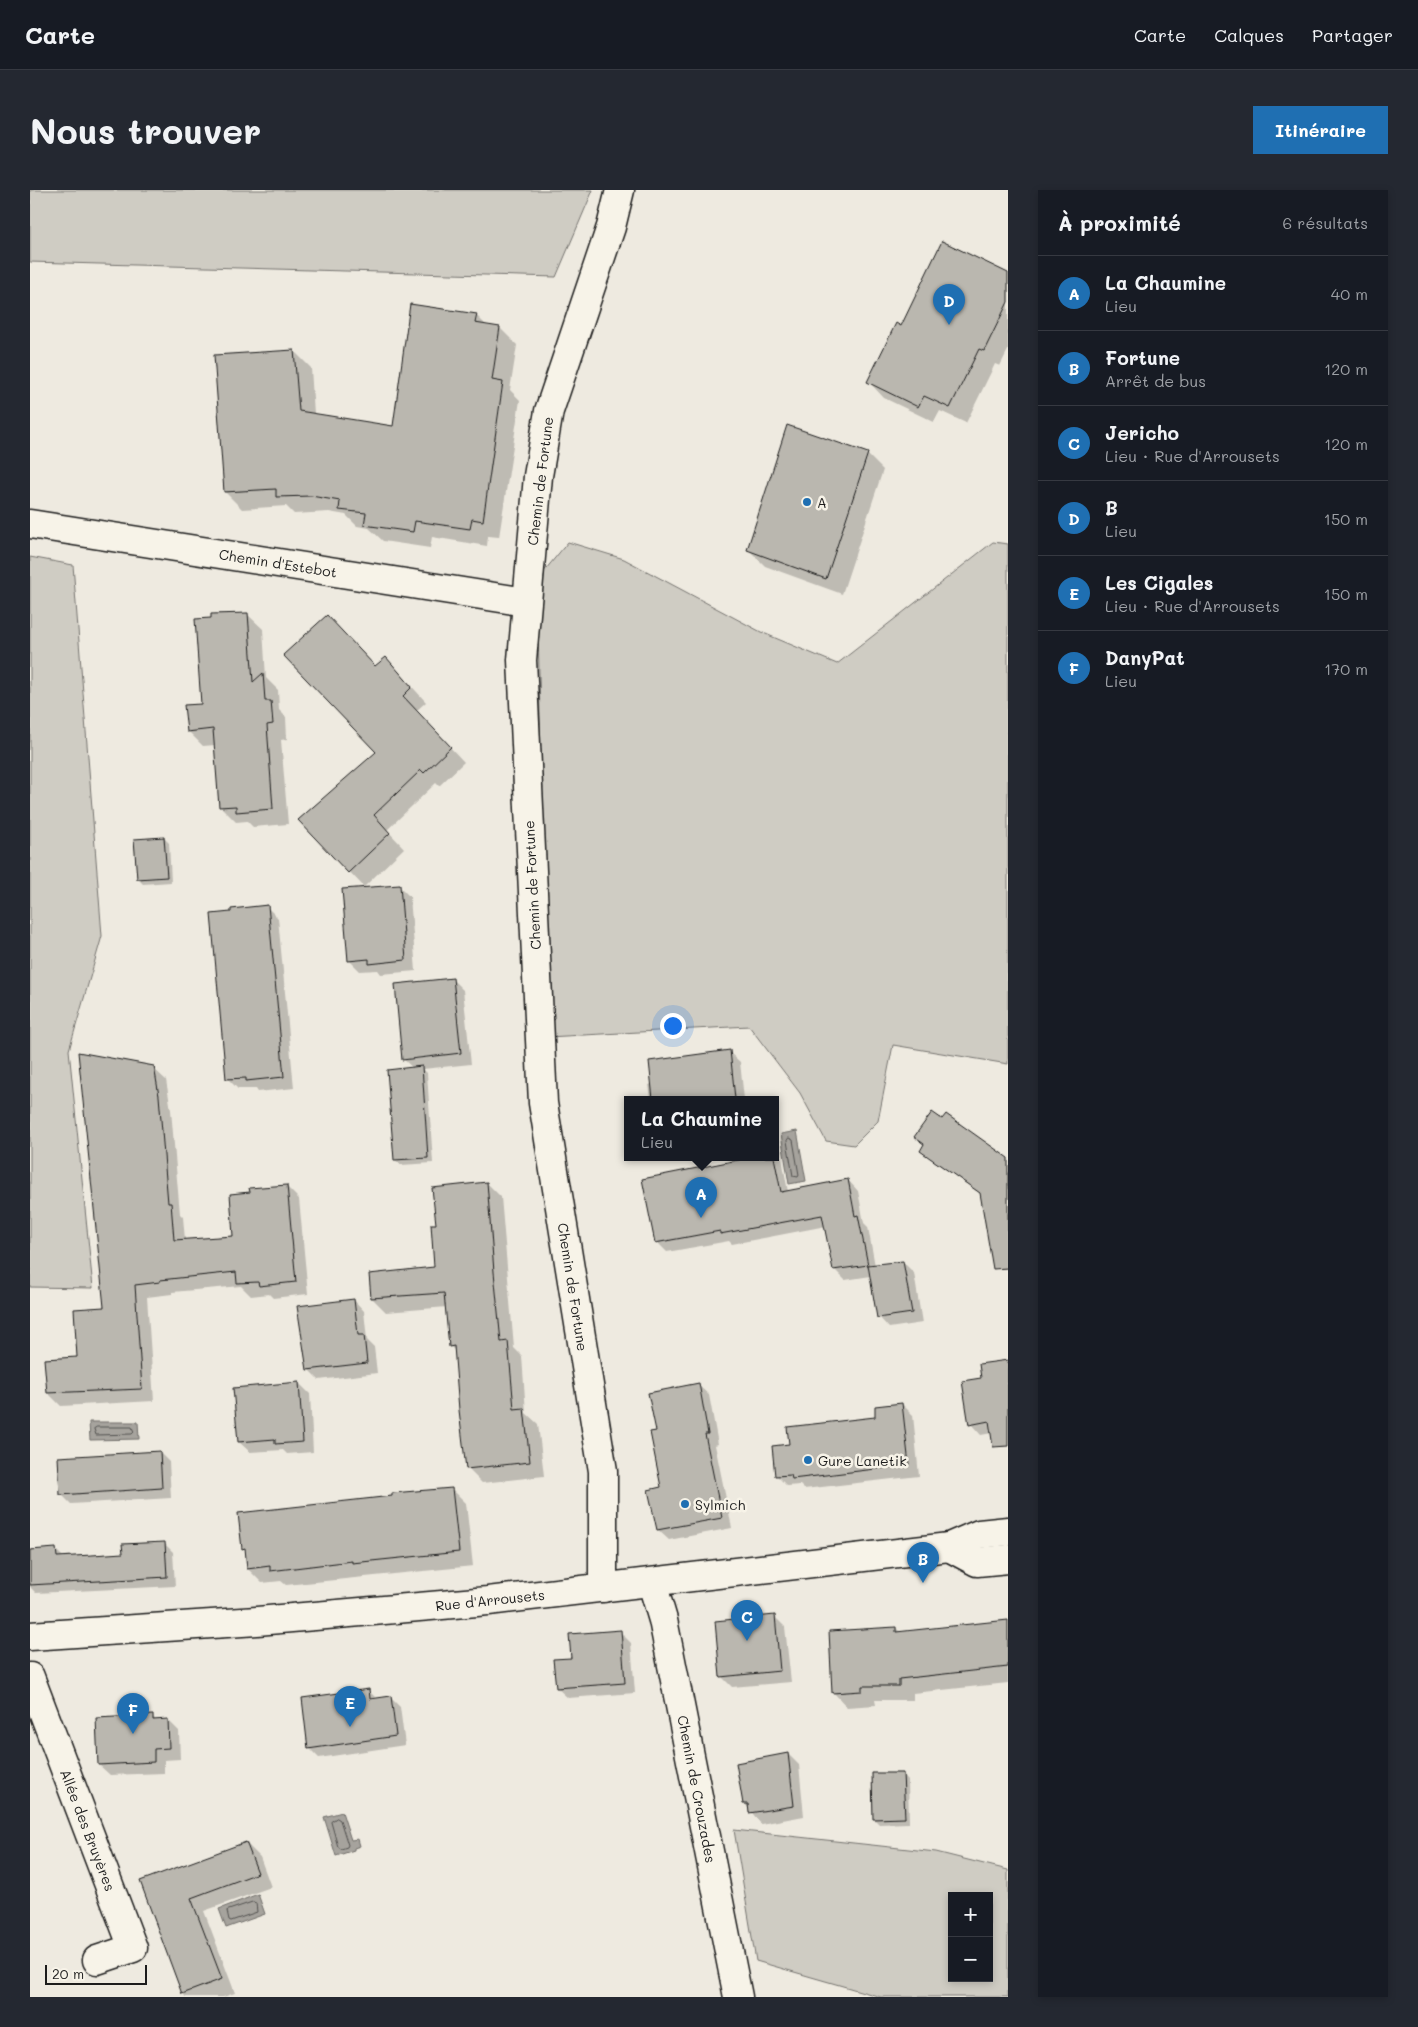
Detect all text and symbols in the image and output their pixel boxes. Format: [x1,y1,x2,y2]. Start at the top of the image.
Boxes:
text: Carte [25,19,95,50]
text: Carte [1134,23,1186,47]
text: Calques [1214,23,1284,47]
text: Partager [1312,23,1393,47]
button: Itinéraire [1253,106,1388,154]
text: Nous trouver [30,107,261,153]
text: À proximité [1058,209,1181,236]
text: 6 résultats [1283,212,1368,233]
text: La Chaumine [1105,270,1226,295]
text: A [1068,283,1080,304]
text: 40 m [1331,283,1368,304]
pin: D [933,284,965,325]
text: Lieu [1105,295,1137,316]
text: Fortune [1105,345,1180,370]
text: B [1069,358,1079,379]
text: 120 m [1324,358,1368,379]
text: Arrêt de bus [1105,370,1206,391]
street label: Chemin de Fortune [523,415,557,547]
text: Jericho [1105,420,1179,445]
text: C [1068,433,1080,454]
text: 120 m [1324,433,1368,454]
text: Lieu · Rue d'Arrousets [1105,445,1280,466]
place label: A [817,493,827,512]
text: B [1105,495,1118,520]
marker: A [801,496,813,508]
text: D [1068,508,1080,529]
text: 150 m [1324,508,1368,529]
text: Lieu [1105,520,1137,541]
street label: Chemin d'Estebot [218,544,338,582]
text: Les Cigales [1105,570,1213,595]
text: E [1069,583,1079,604]
text: 150 m [1324,583,1368,604]
text: Lieu · Rue d'Arrousets [1105,595,1280,616]
text: DanyPat [1105,645,1185,670]
text: F [1069,658,1079,679]
text: 170 m [1324,658,1368,679]
text: Lieu [1105,670,1137,691]
street label: Chemin de Fortune [519,820,545,950]
your location [660,1013,686,1039]
popup [624,1096,779,1161]
text: La Chaumine [641,1106,762,1131]
text: Lieu [641,1131,673,1152]
pin: A [685,1177,717,1218]
street label: Chemin de Fortune [553,1221,593,1353]
place label: Gure Lanetik [818,1451,907,1470]
marker: Gure Lanetik [802,1454,814,1466]
place label: Sylmich [695,1495,745,1514]
marker: Sylmich [679,1498,691,1510]
pin: B [907,1542,939,1583]
street label: Rue d'Arrousets [434,1585,546,1615]
pin: C [731,1600,763,1641]
pin: E [334,1686,366,1727]
pin: F [117,1693,149,1734]
street label: Chemin de Crouzades [673,1714,721,1864]
street label: Allée des Bruyères [56,1766,120,1894]
map controls [948,1892,993,1982]
button: + [948,1892,993,1937]
button: − [948,1937,993,1982]
scale bar [45,1962,148,1985]
text: 20 m [52,1964,84,1983]

